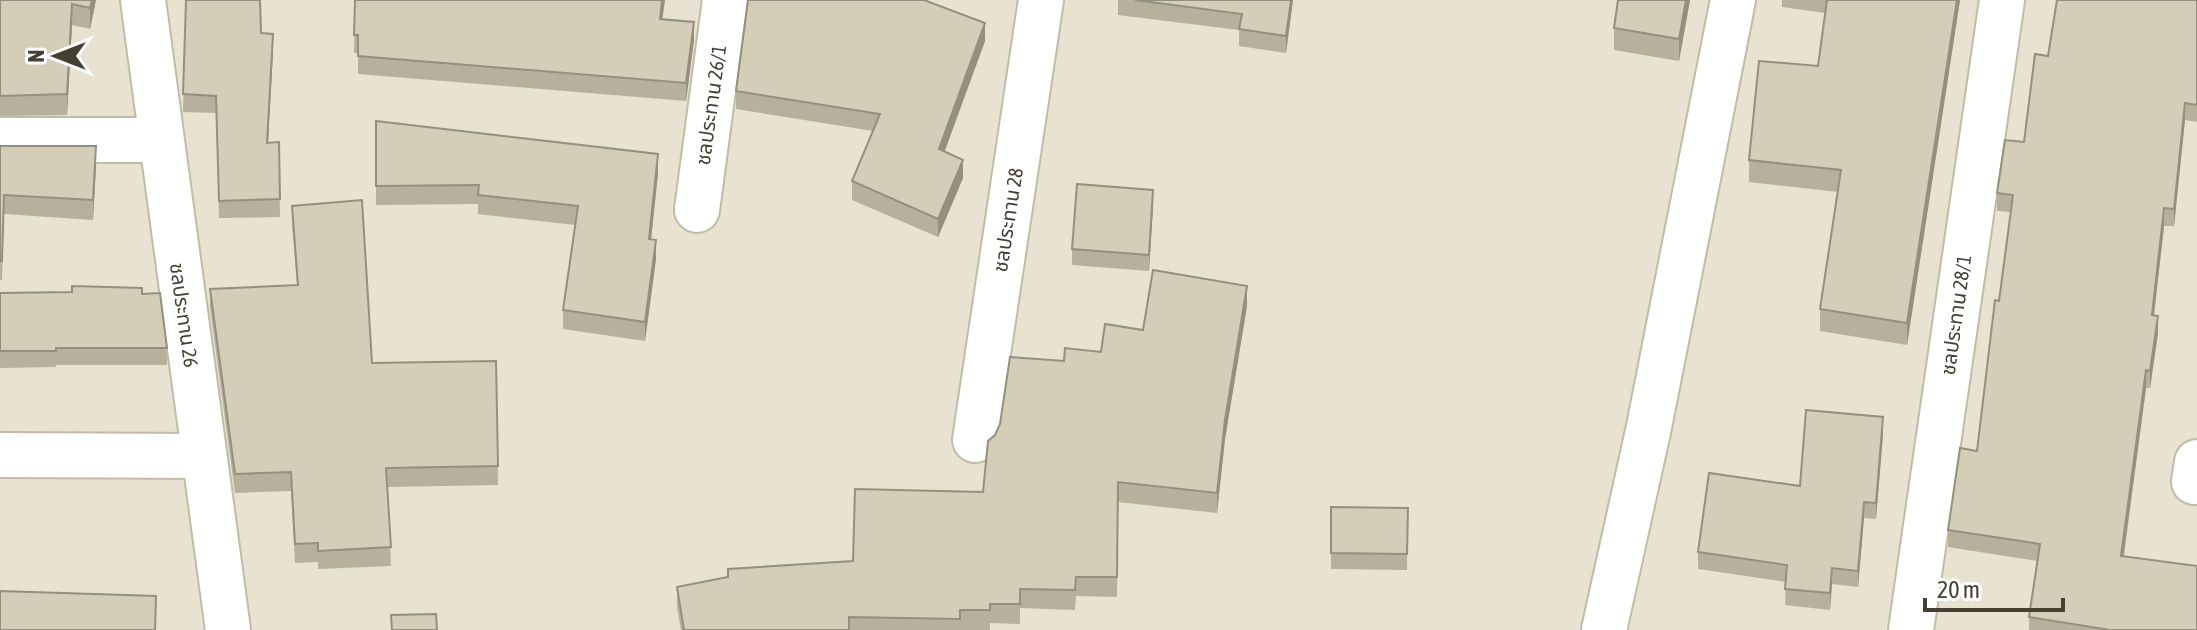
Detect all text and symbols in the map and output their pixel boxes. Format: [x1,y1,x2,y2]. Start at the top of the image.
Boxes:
north arrow [16,16,96,96]
street label: ชลประทาน 26/1 [691,43,730,167]
text: N [23,50,49,62]
street label: ชลประทาน 28 [988,166,1027,274]
street label: ชลประทาน 28/1 [1936,253,1975,377]
street label: ชลประทาน 26 [166,261,203,369]
scale bar [1925,562,2063,612]
text: 20 m [1937,576,1980,603]

